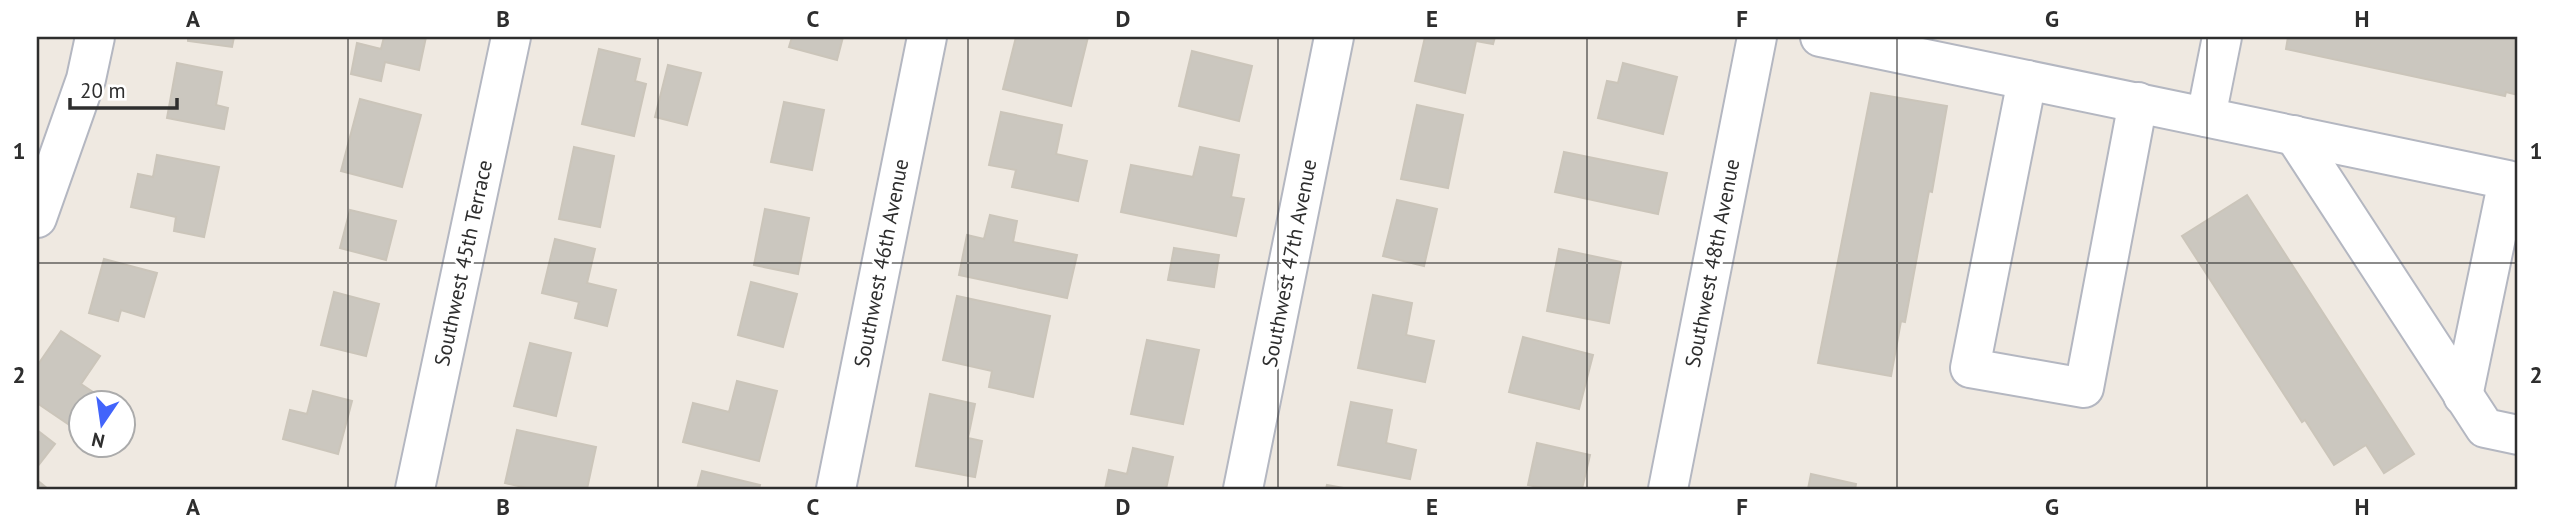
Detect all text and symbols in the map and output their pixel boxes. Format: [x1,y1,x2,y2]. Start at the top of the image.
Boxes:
text: A [186,4,200,33]
text: B [496,4,510,33]
text: C [807,4,820,33]
text: D [1116,4,1130,33]
text: E [1426,4,1438,33]
text: F [1736,4,1748,33]
text: G [2045,4,2059,33]
text: H [2355,4,2369,33]
scale bar [70,66,177,110]
text: 20 m [80,77,126,104]
text: 1 [12,136,26,165]
text: 1 [2529,136,2543,165]
street label: Southwest 46th Avenue [848,156,914,370]
street label: Southwest 48th Avenue [1679,156,1745,370]
street label: Southwest 45th Terrace [428,157,498,369]
street label: Southwest 47th Avenue [1256,157,1322,369]
text: 2 [12,360,26,389]
text: 2 [2529,360,2543,389]
north arrow [66,390,136,460]
text: N [89,427,107,454]
text: A [186,492,200,521]
text: B [496,492,510,521]
text: C [807,492,820,521]
text: D [1116,492,1130,521]
text: E [1426,492,1438,521]
text: F [1736,492,1748,521]
text: G [2045,492,2059,521]
text: H [2355,492,2369,521]

